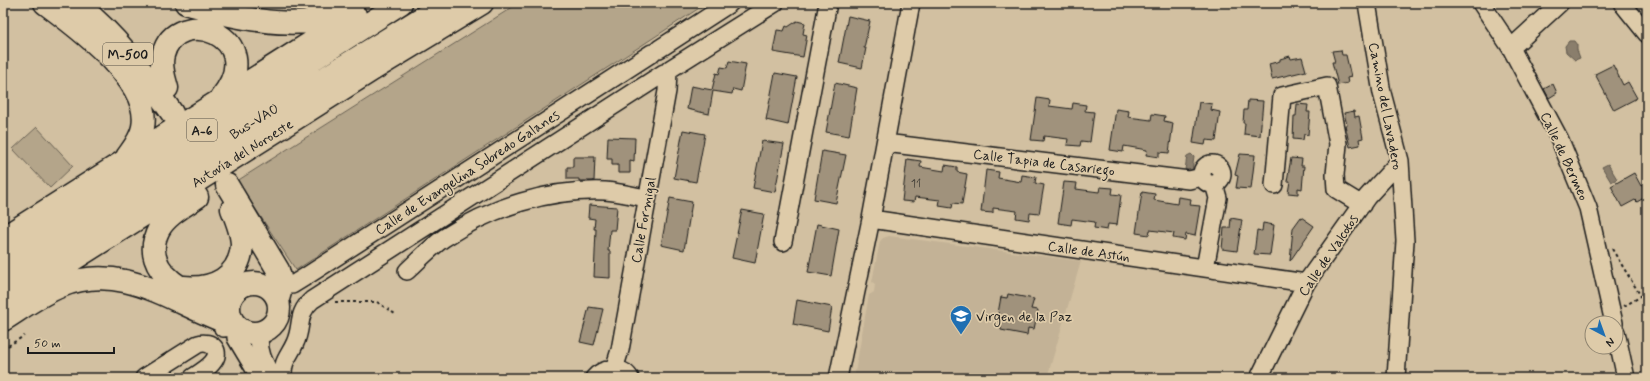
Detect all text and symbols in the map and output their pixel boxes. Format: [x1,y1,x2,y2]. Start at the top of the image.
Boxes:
street label: Camino del Lavadero [1364,41,1406,171]
road number: M-500 [103,43,153,65]
street label: Bus-VAO [227,100,282,144]
street label: Calle de Evangelina Sobredo Galanes [372,106,564,240]
street label: Calle de Bermeo [1536,109,1592,204]
street label: Autovía del Noroeste [188,115,297,192]
road number: A-6 [187,119,217,141]
street label: Calle Tapia de Casariego [972,145,1116,183]
street label: Calle Formigal [628,176,660,265]
house number: 11 [911,176,921,192]
street label: Calle de Valcotos [1295,211,1363,300]
street label: Calle de Astún [1047,237,1131,267]
school or university icon: Virgen de la Paz [948,303,974,336]
place label: Virgen de la Paz [976,308,1073,327]
north arrow [1584,315,1624,355]
scale bar [28,329,114,355]
text: N [1603,334,1617,349]
text: 50 m [34,336,61,352]

